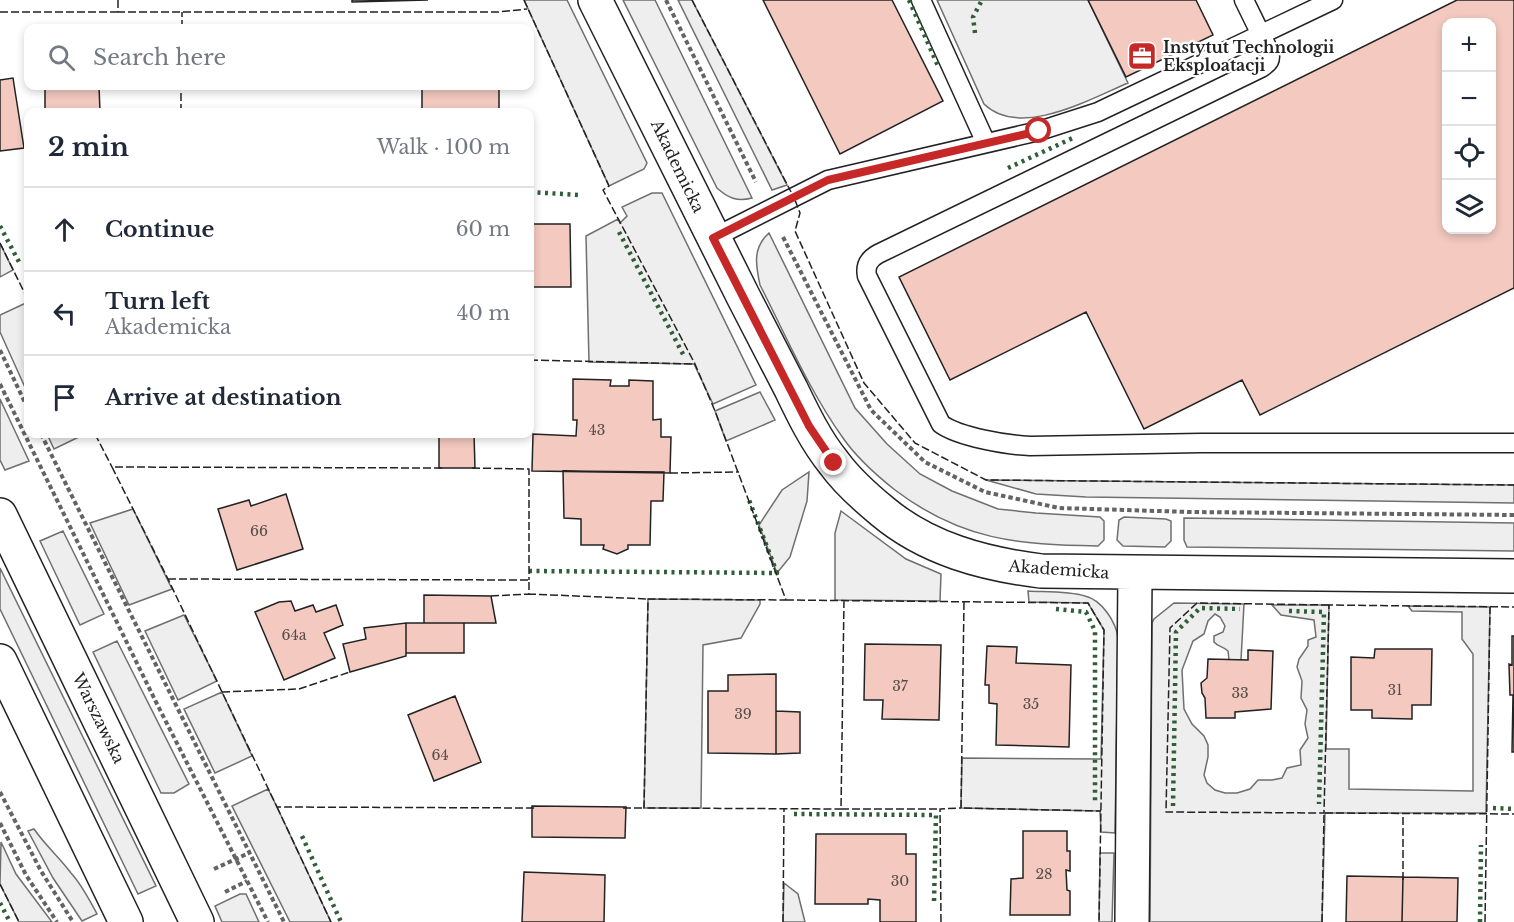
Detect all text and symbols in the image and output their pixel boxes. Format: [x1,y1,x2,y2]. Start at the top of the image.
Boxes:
map controls [1442,18,1496,234]
button: + [1442,18,1496,72]
search box [24,24,534,90]
place label: Instytut Technologii Eksploatacji [1163,37,1334,75]
office icon: Instytut Technologii Eksploatacji [1126,40,1158,72]
icon: search [45,41,78,74]
text: Search here [93,44,226,71]
button: − [1442,72,1496,126]
street label: Akademicka [646,115,709,216]
route start [1025,117,1051,143]
button: locate [1442,126,1496,180]
text: 2 min [48,131,129,163]
text: Walk · 100 m [377,135,510,159]
button: layers [1442,180,1496,234]
icon: ahead [48,213,81,246]
text: Continue [105,216,214,243]
text: 60 m [456,217,510,241]
text: Turn left [105,288,210,315]
icon: left [48,297,81,330]
text: 40 m [457,301,510,325]
text: Akademicka [105,315,231,339]
icon: arrive [48,381,81,414]
text: Arrive at destination [105,384,342,411]
house number: 43 [589,421,605,439]
route end [820,449,846,475]
house number: 66 [250,522,268,540]
street label: Akademicka [1007,555,1110,583]
house number: 64a [282,626,307,644]
street label: Warszawska [68,669,130,767]
house number: 37 [892,677,909,695]
house number: 31 [1388,681,1402,699]
house number: 33 [1231,684,1249,702]
house number: 35 [1023,695,1039,713]
house number: 39 [734,705,752,723]
house number: 64 [431,746,449,764]
house number: 28 [1035,865,1053,883]
house number: 30 [891,872,909,890]

